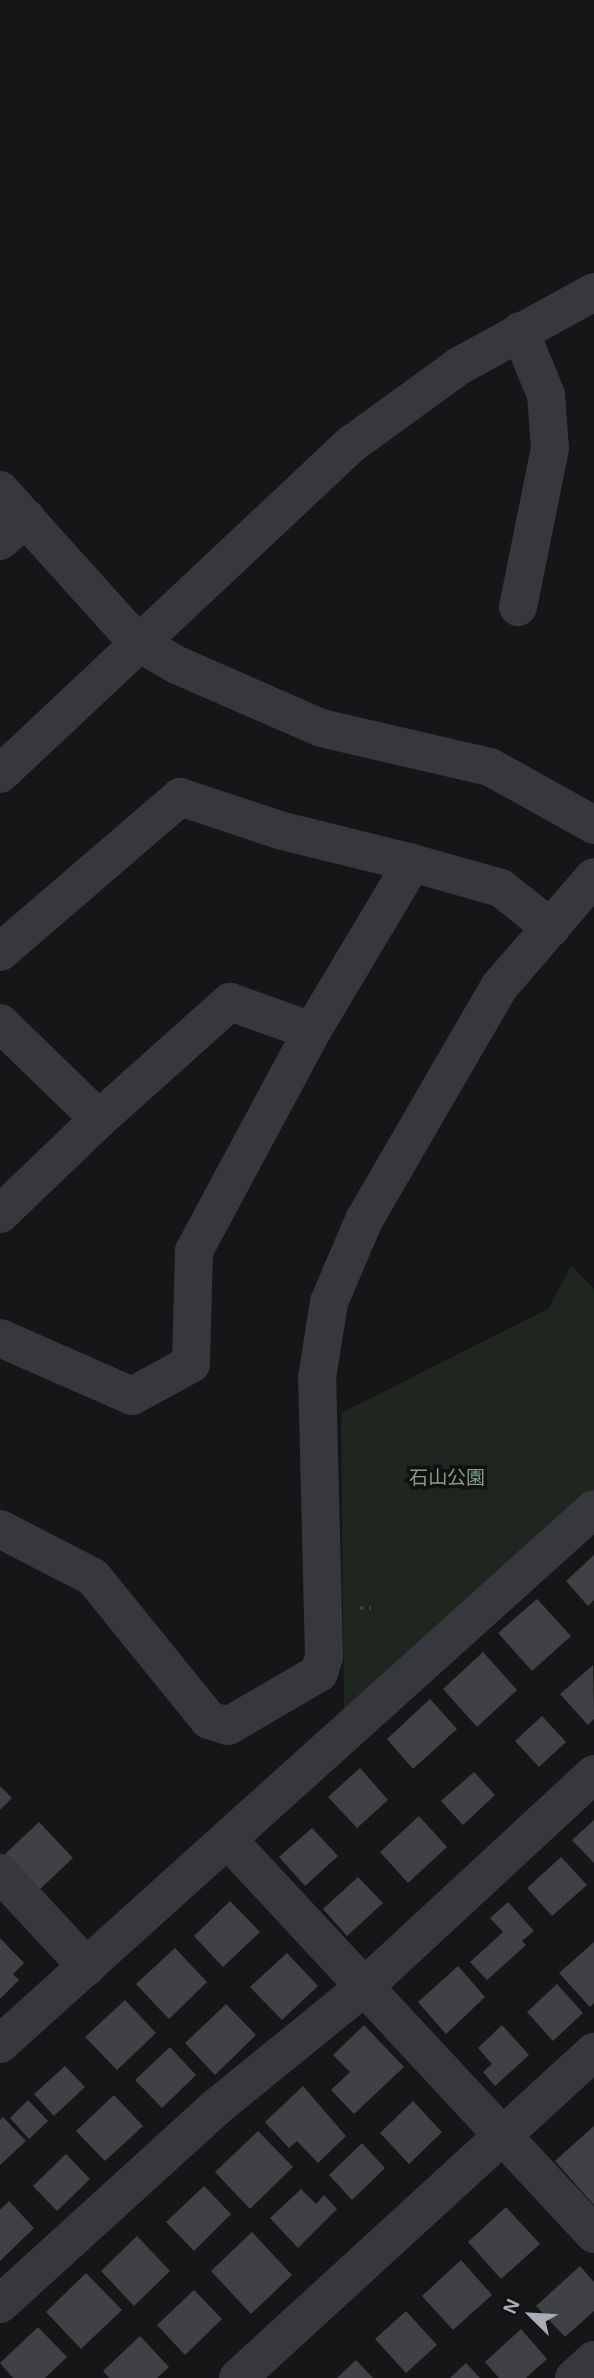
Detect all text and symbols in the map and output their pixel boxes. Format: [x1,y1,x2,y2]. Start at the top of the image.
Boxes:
park label: 石山公園 [409,1467,485,1489]
north arrow [496,2280,566,2350]
text: N [499,2296,524,2317]

